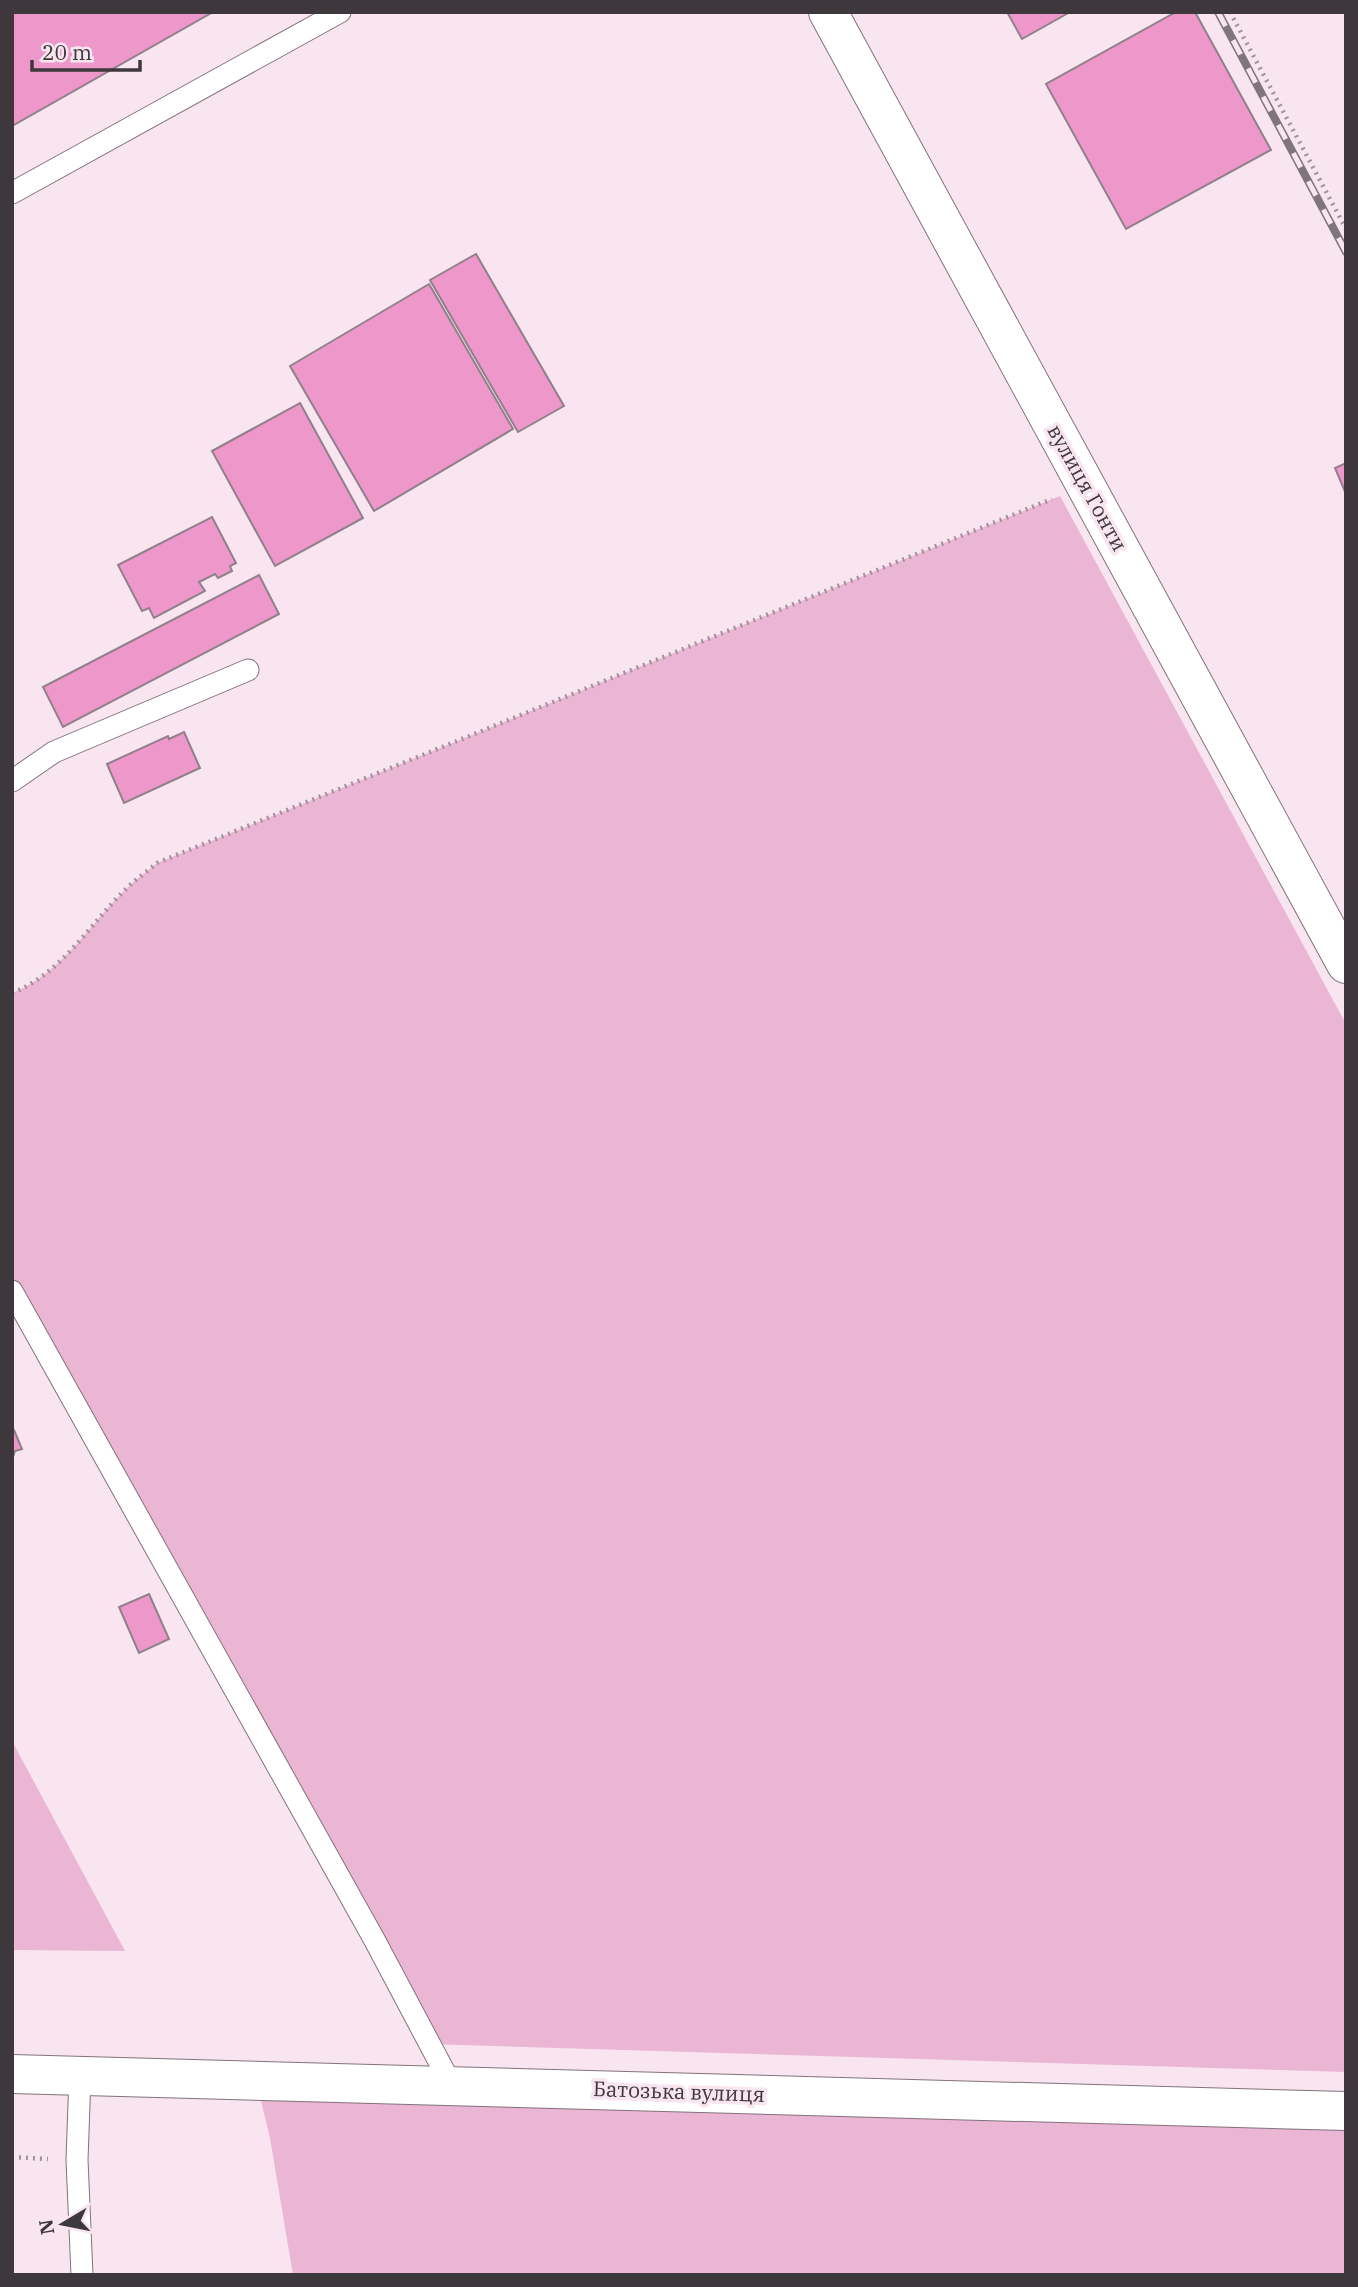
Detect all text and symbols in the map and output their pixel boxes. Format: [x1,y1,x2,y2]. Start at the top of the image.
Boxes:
scale bar [32,28,140,72]
text: 20 m [42,38,92,66]
street label: вулиця Гонти [1042,419,1134,556]
street label: Батозька вулиця [593,2074,765,2108]
north arrow [28,2189,98,2259]
text: N [33,2217,59,2236]

